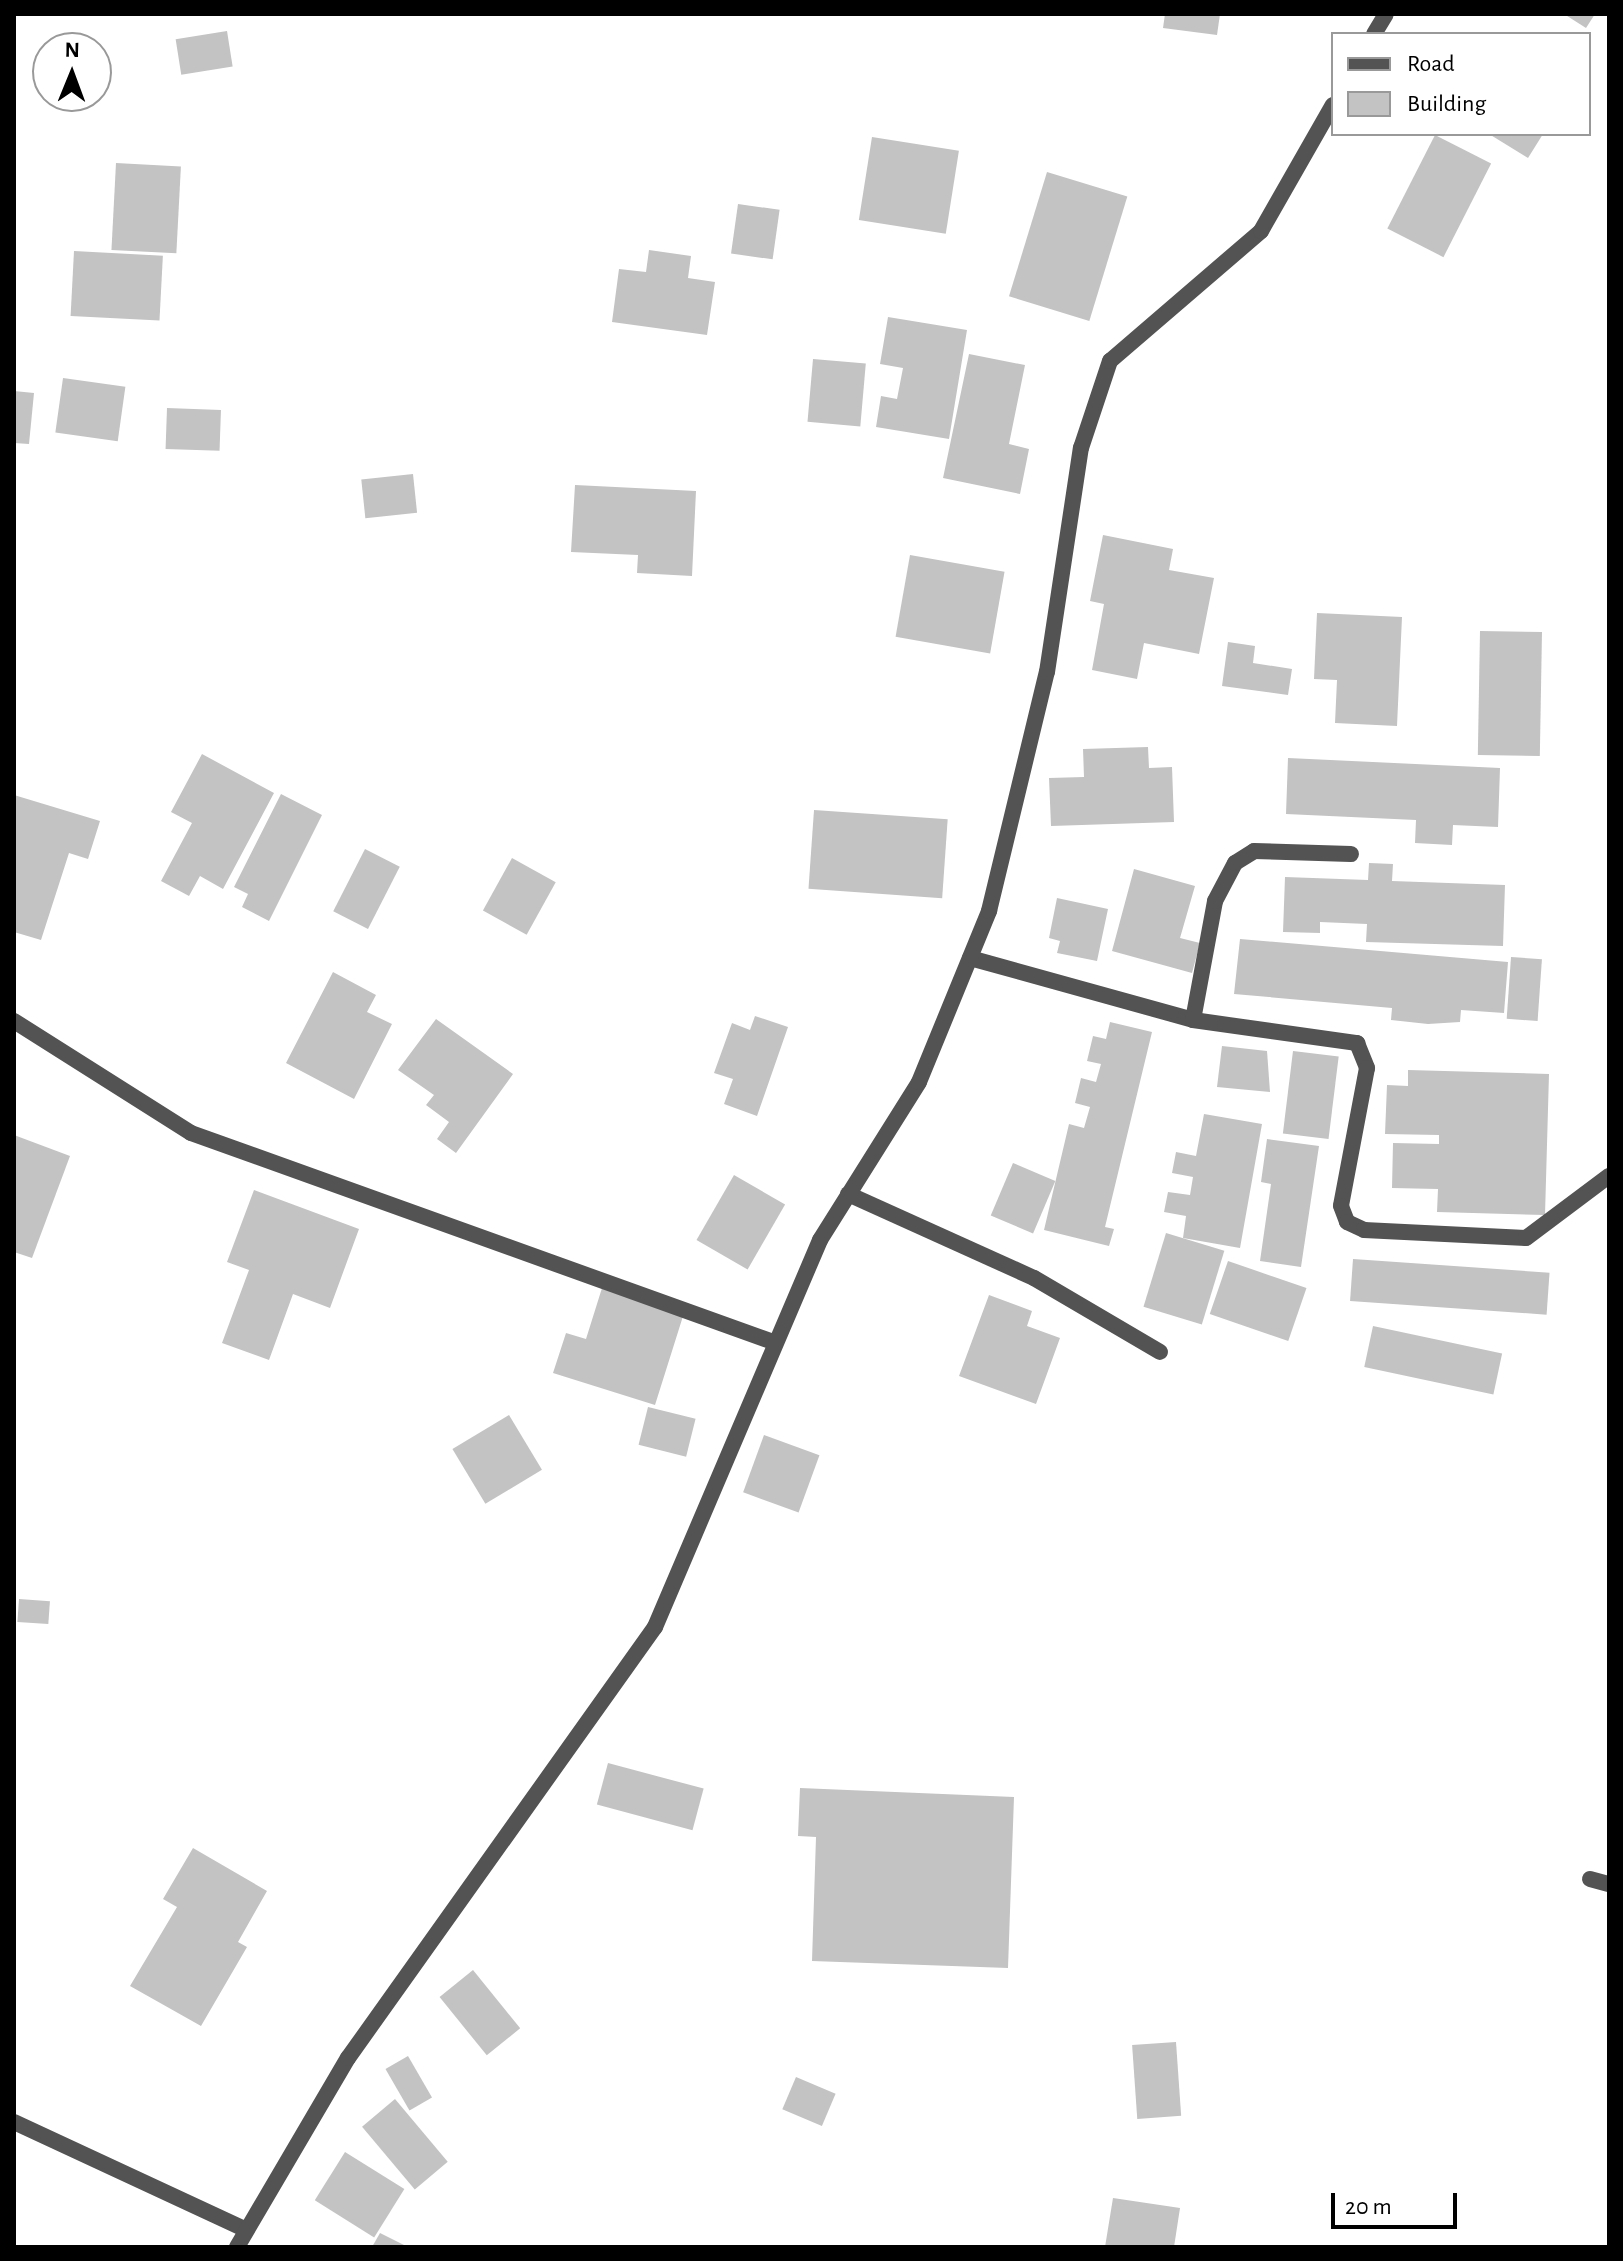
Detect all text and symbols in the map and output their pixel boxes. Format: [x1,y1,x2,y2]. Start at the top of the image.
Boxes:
north arrow [32,32,112,112]
legend [1331,32,1591,136]
text: N [65,39,80,61]
text: Road [1407,52,1455,76]
text: Building [1407,92,1486,116]
scale bar [1335,2177,1461,2227]
text: 20 m [1345,2195,1392,2219]

